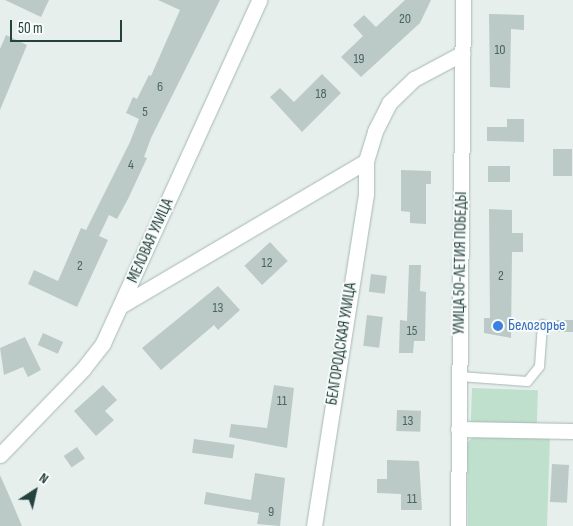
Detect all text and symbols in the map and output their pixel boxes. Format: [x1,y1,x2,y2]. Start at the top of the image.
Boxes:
scale bar [12,10,125,42]
house number: 20 [399,11,411,27]
text: 50 m [18,19,43,38]
house number: 10 [494,42,506,58]
house number: 19 [353,51,365,67]
house number: 6 [157,79,163,95]
house number: 18 [315,86,327,102]
house number: 5 [142,104,148,120]
house number: 4 [128,157,134,173]
street label: УЛИЦА 50-ЛЕТИЯ ПОБЕДЫ [450,191,472,335]
street label: МЕЛОВАЯ УЛИЦА [124,196,178,286]
house number: 12 [262,255,272,271]
house number: 2 [77,258,83,274]
house number: 2 [498,268,504,284]
street label: БЕЛГОРОДСКАЯ УЛИЦА [323,281,361,407]
house number: 13 [213,300,223,316]
place label: Белогорье [508,316,565,336]
marker: Белогорье [492,320,504,332]
house number: 15 [407,323,417,339]
house number: 11 [277,393,287,409]
house number: 13 [403,413,413,429]
north arrow [10,466,60,516]
text: N [36,469,52,487]
house number: 11 [407,491,417,507]
house number: 9 [268,504,274,520]

